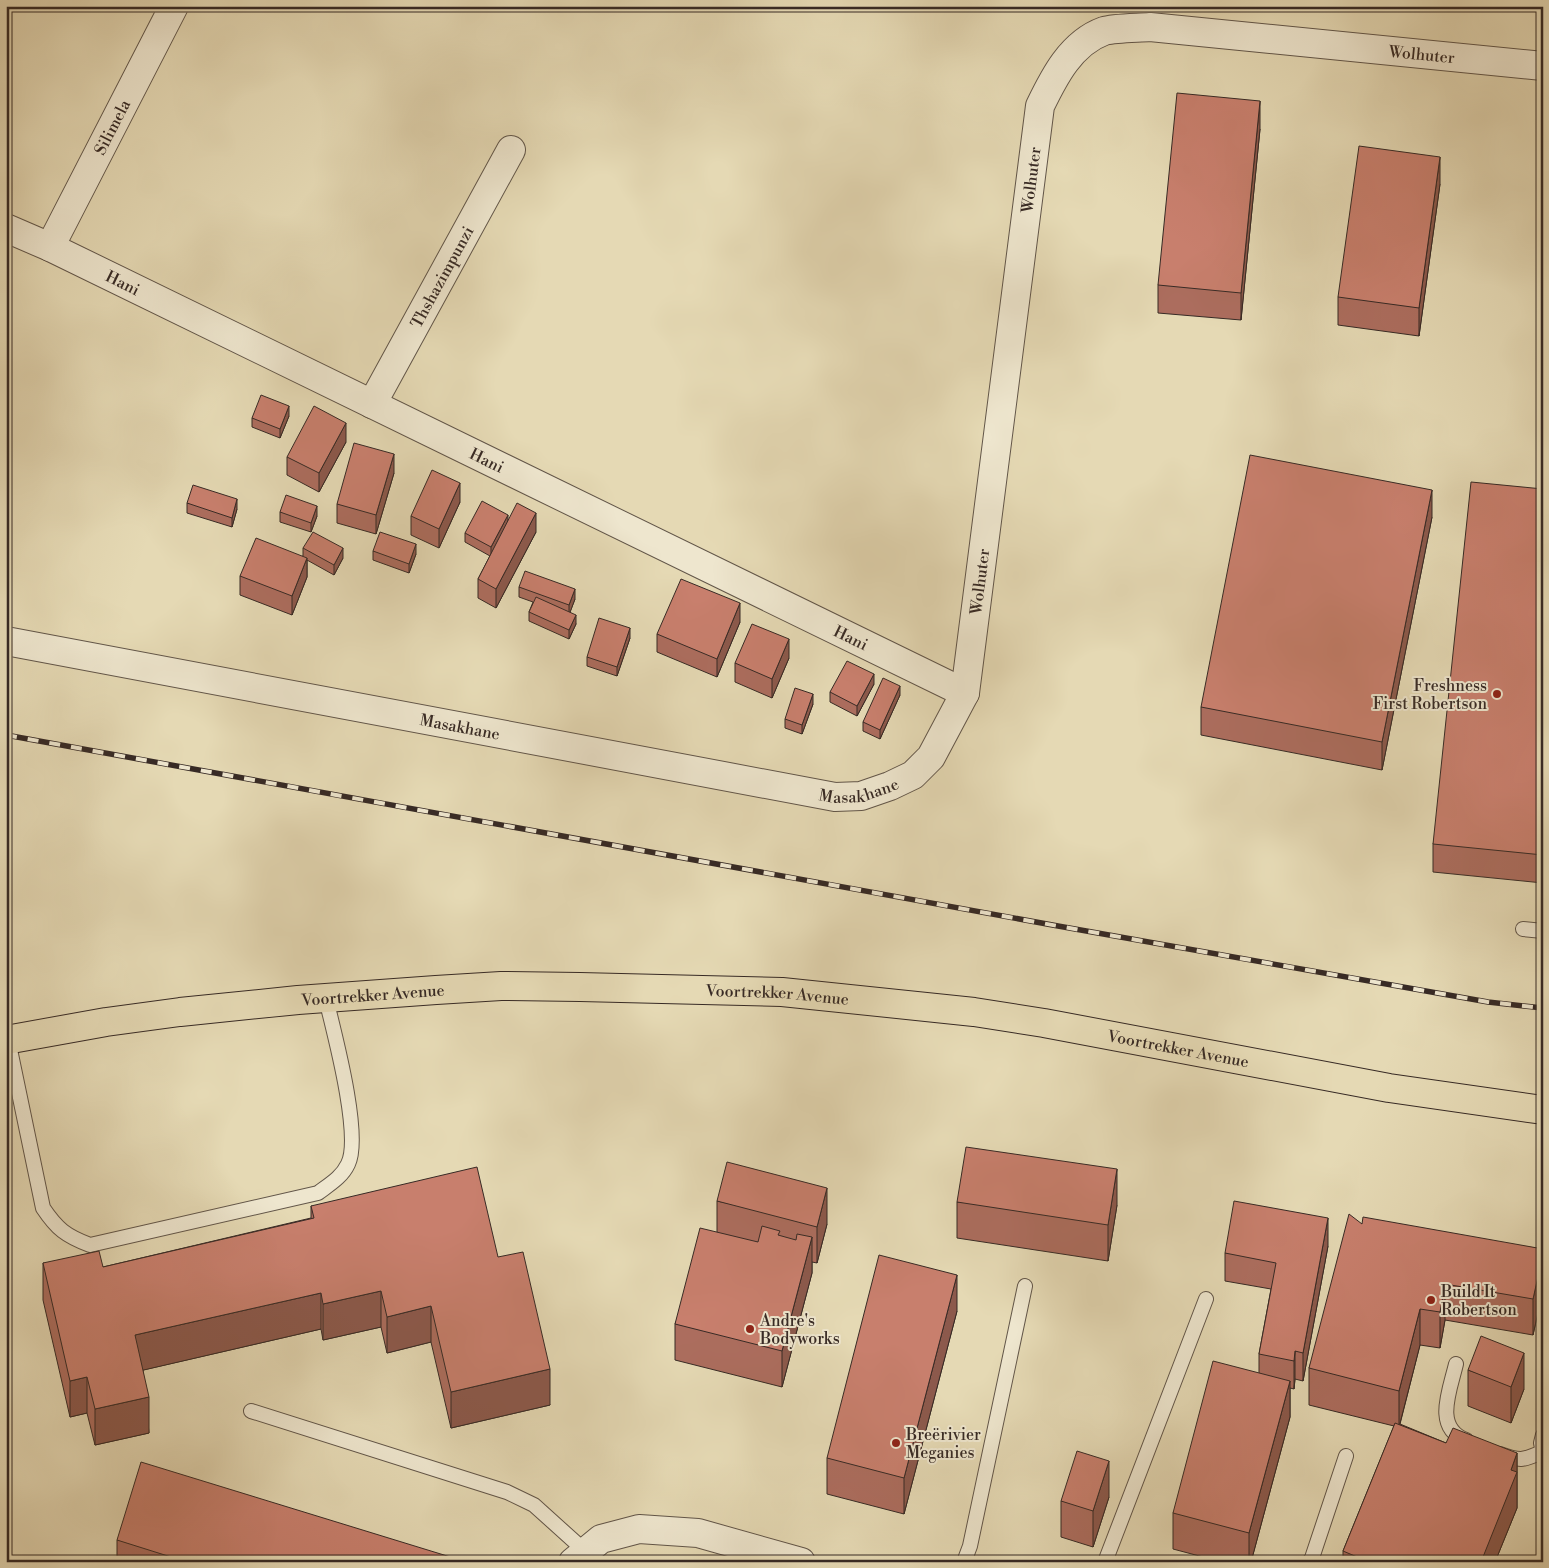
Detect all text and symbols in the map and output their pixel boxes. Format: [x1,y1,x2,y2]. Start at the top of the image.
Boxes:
street label: Wolhuter [1387,42,1456,68]
street label: Silimela [90,96,136,158]
street label: Wolhuter [1017,146,1046,215]
street label: Thshazimpunzi [407,223,478,332]
street label: Hani [102,267,143,300]
street label: Hani [466,444,507,478]
street label: Wolhuter [966,547,994,617]
street label: Hani [830,622,871,655]
place label: Freshness First Robertson [1373,676,1487,714]
marker: Freshness First Robertson [1491,688,1503,700]
street label: Masakhane [418,710,502,745]
street label: Masakhane [817,774,902,808]
street label: Voortrekker Avenue [300,980,445,1011]
street label: Voortrekker Avenue [704,981,850,1010]
street label: Voortrekker Avenue [1105,1026,1251,1072]
place label: Build It Robertson [1440,1282,1517,1320]
marker: Build It Robertson [1425,1294,1437,1306]
place label: Andre's Bodyworks [759,1311,840,1349]
marker: Andre's Bodyworks [744,1323,756,1335]
place label: Breërivier Meganies [905,1425,981,1463]
marker: Breërivier Meganies [890,1437,902,1449]

